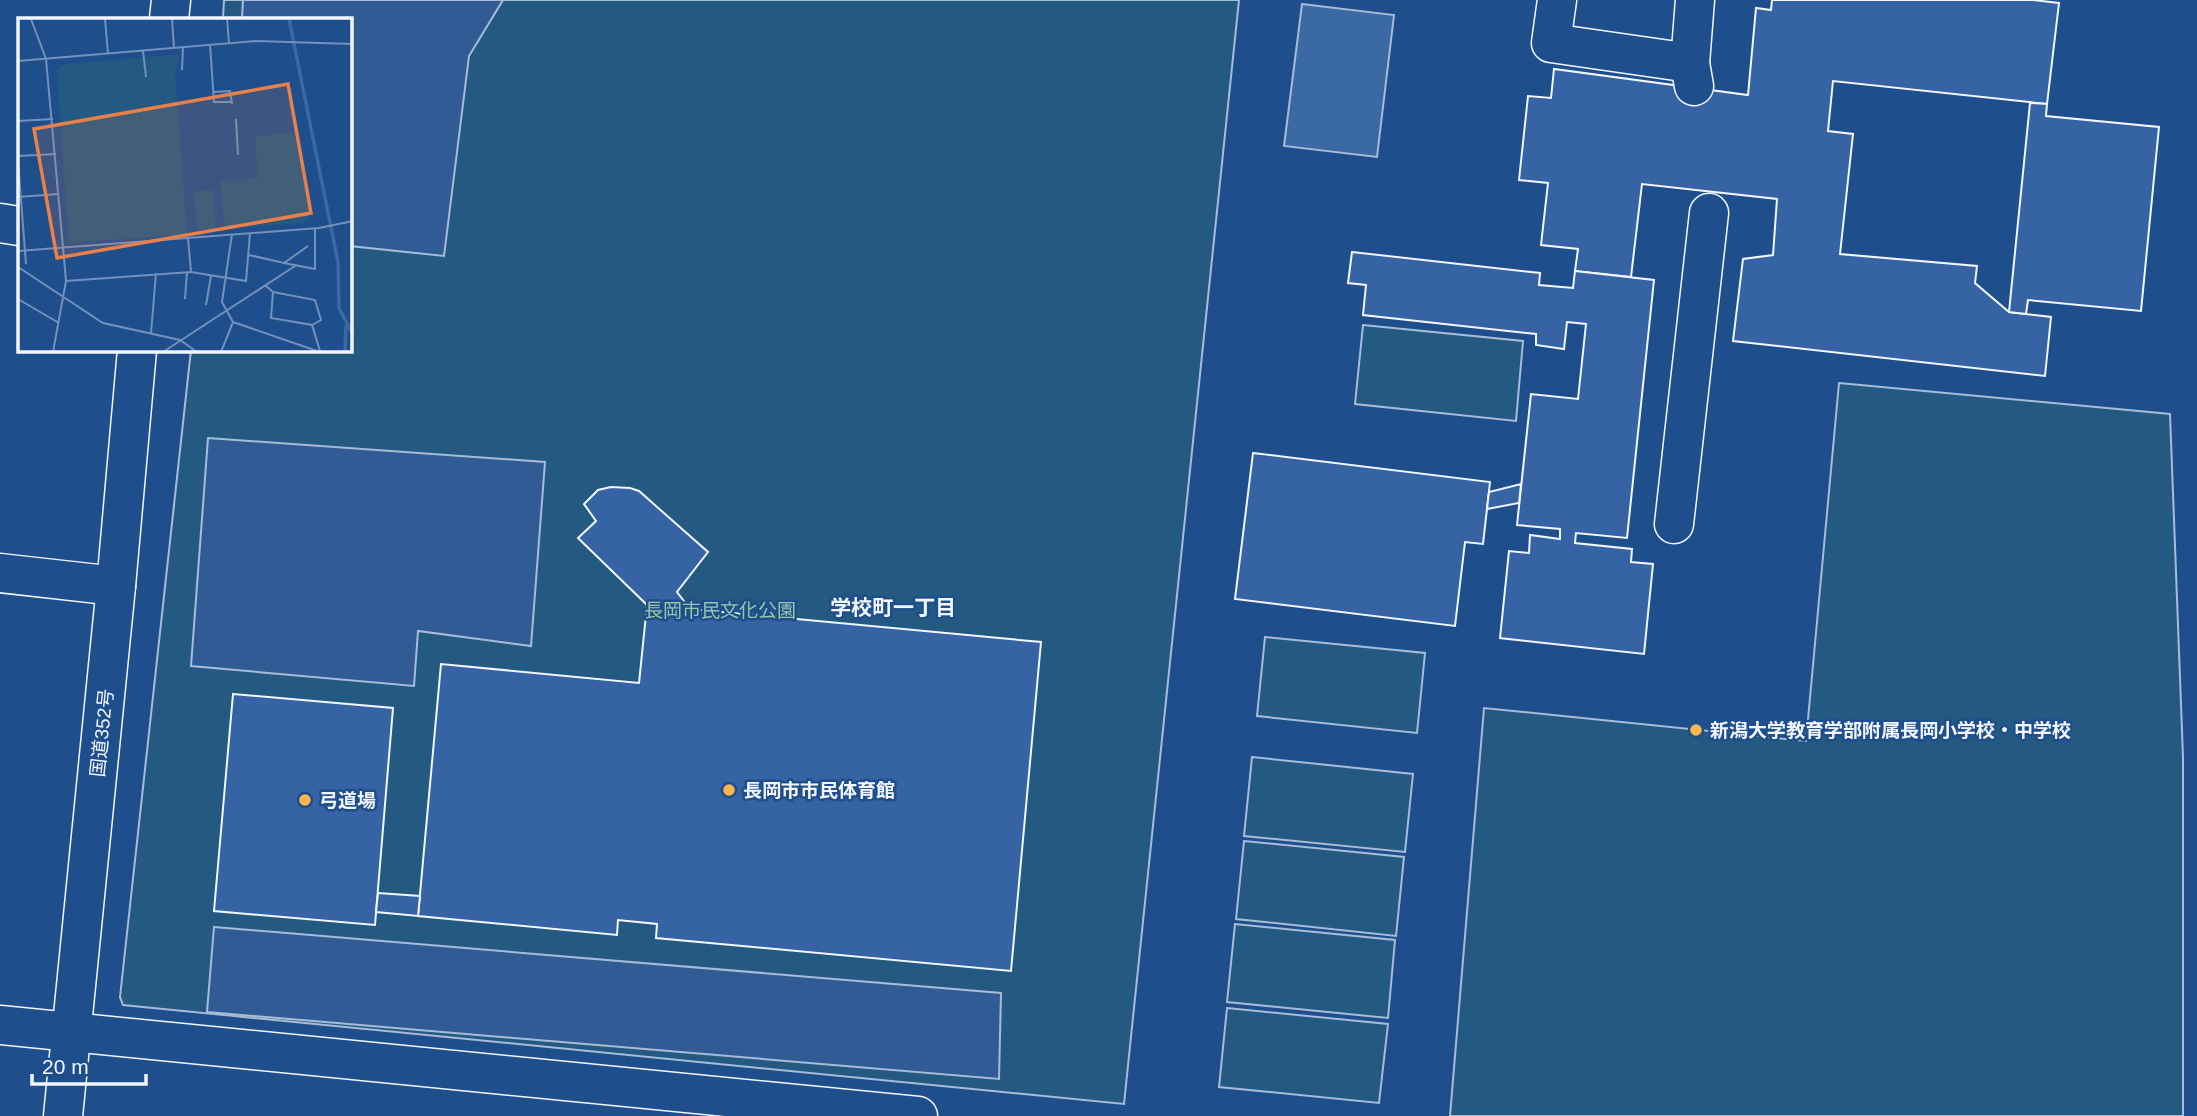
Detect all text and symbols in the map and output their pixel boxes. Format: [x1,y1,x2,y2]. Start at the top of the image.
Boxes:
inset map [18,18,352,352]
district label: 学校町一丁目 [830,596,956,619]
park label: 長岡市民文化公園 [644,600,796,621]
street label: 国道352号 [87,688,117,778]
place label: 新潟大学教育学部附属長岡小学校・中学校 [1710,720,2071,741]
marker: 新潟大学教育学部附属長岡小学校・中学校 [1688,722,1704,738]
place label: 長岡市市民体育館 [743,780,895,801]
marker: 長岡市市民体育館 [721,782,737,798]
place label: 弓道場 [319,790,376,811]
marker: 弓道場 [297,792,313,808]
scale bar [32,1042,145,1086]
text: 20 m [42,1055,89,1078]

